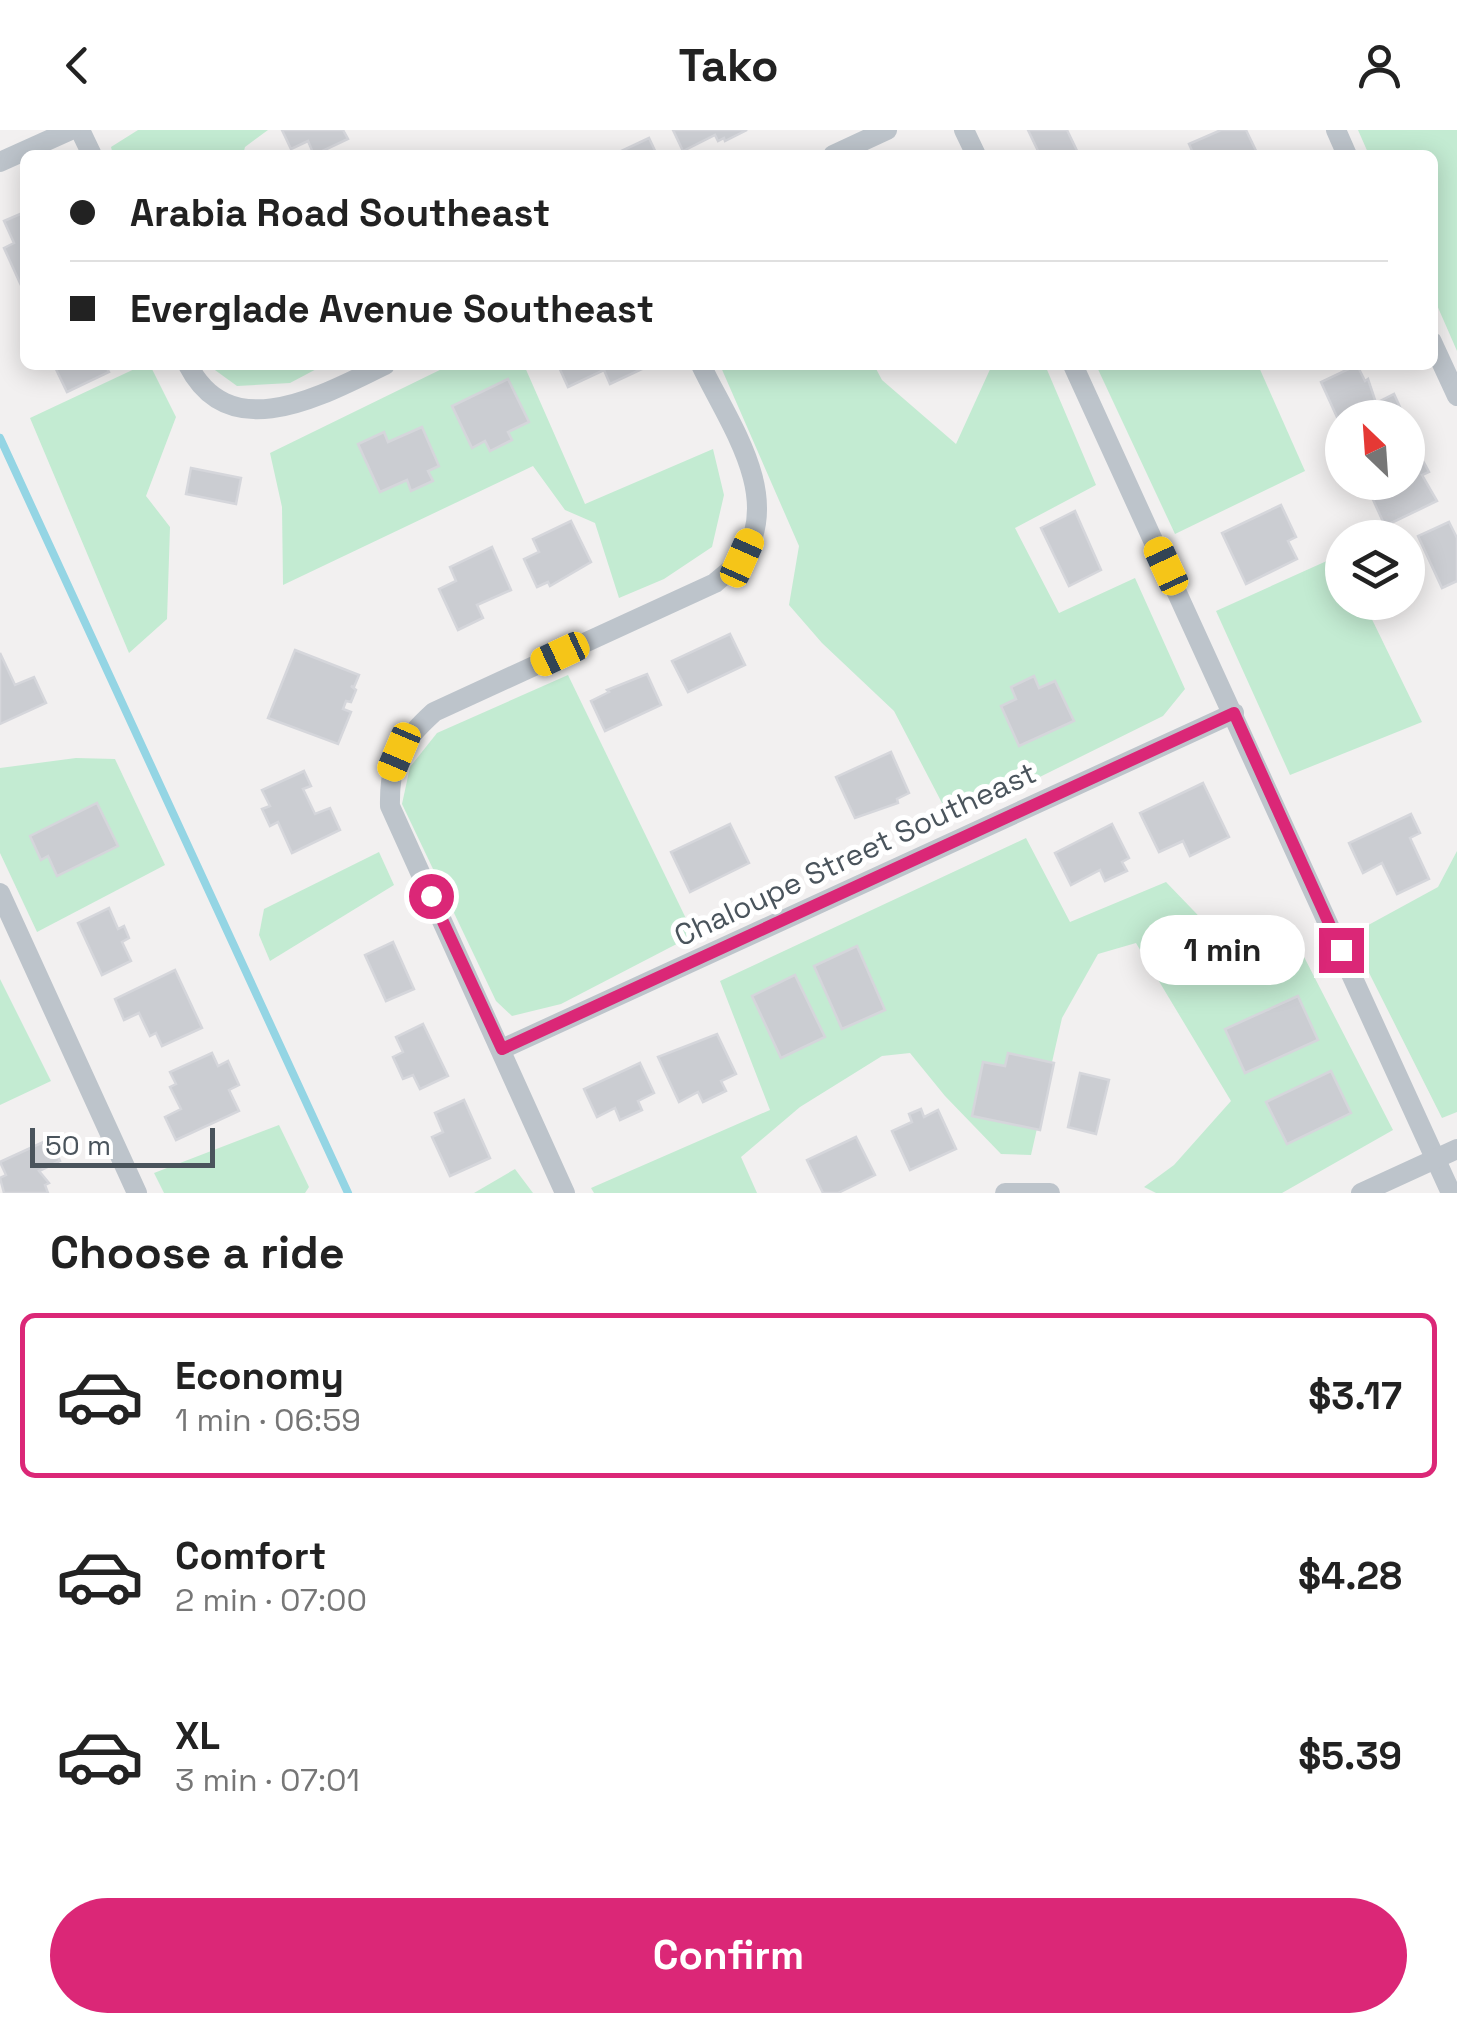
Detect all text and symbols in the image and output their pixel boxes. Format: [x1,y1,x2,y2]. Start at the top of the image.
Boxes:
text: Tako [678,37,779,94]
icon: back [50,38,105,93]
icon: person [1352,38,1407,93]
text: Arabia Road Southeast [130,189,550,237]
text: Everglade Avenue Southeast [130,285,654,333]
north arrow [1325,400,1425,500]
map controls [1325,400,1425,620]
button: layers [1325,520,1425,620]
car [716,524,768,592]
car [1140,532,1192,600]
car [526,628,594,680]
car [373,719,425,785]
street label: Chaloupe Street Southeast [668,753,1042,955]
route start [409,874,454,919]
callout: 1 min [1141,915,1306,985]
route end [1319,928,1364,973]
text: 1 min [1183,930,1262,970]
scale bar [30,1123,215,1168]
text: 50 m [45,1127,111,1163]
text: Choose a ride [50,1224,345,1281]
icon: car [55,1351,145,1441]
text: Economy [175,1352,344,1400]
text: $3.17 [1308,1372,1402,1420]
text: 1 min · 06:59 [175,1400,361,1440]
icon: car [55,1531,145,1621]
text: Comfort [175,1532,326,1580]
text: $4.28 [1298,1552,1402,1600]
text: 2 min · 07:00 [175,1580,367,1620]
icon: car [55,1711,145,1801]
text: XL [175,1712,220,1760]
text: $5.39 [1298,1732,1402,1780]
text: 3 min · 07:01 [175,1760,360,1800]
button: Confirm [50,1898,1407,2013]

